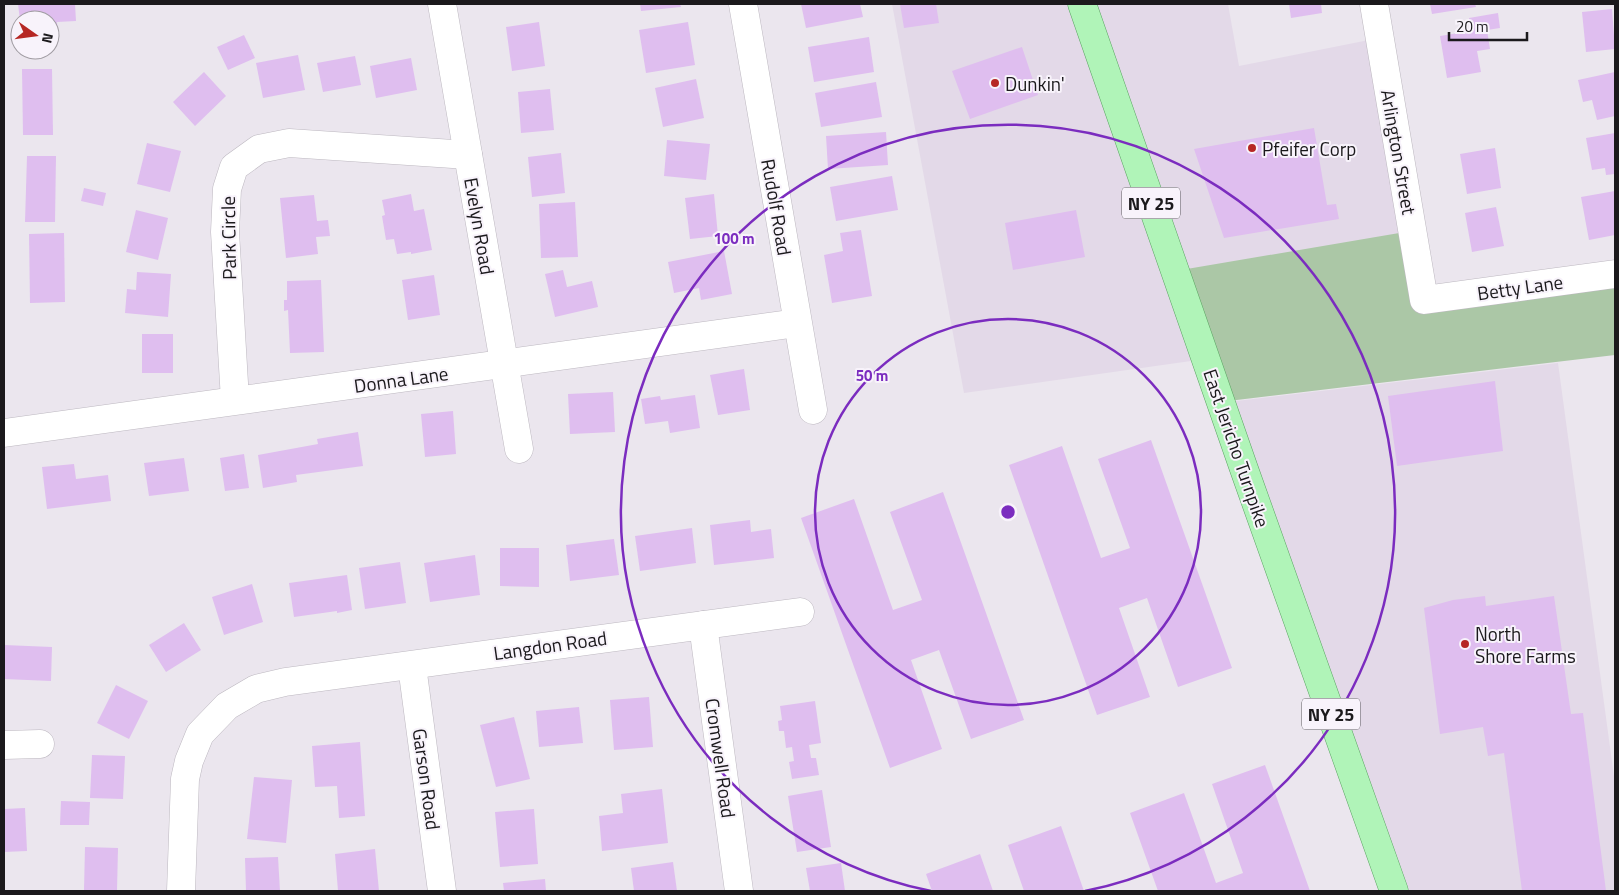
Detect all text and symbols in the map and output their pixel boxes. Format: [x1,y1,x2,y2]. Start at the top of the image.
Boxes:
north arrow [10,10,60,60]
scale bar [1449,10,1526,42]
text: 20 m [1456,15,1489,38]
text: N [37,31,59,46]
place label: Dunkin' [1005,69,1065,98]
marker: Dunkin' [989,77,1001,89]
street label: Arlington Street [1374,87,1424,217]
place label: Pfeifer Corp [1262,134,1356,163]
marker: Pfeifer Corp [1246,142,1258,154]
street label: Rudolf Road [754,156,800,258]
street label: Evelyn Road [457,175,503,277]
road number: NY 25 [1122,188,1180,218]
street label: Park Circle [213,196,243,280]
text: 100 m [713,227,755,250]
street label: Betty Lane [1475,267,1565,307]
street label: Donna Lane [352,358,450,400]
text: 50 m [856,364,888,387]
street label: East Jericho Turnpike [1196,365,1278,531]
centre of rings [999,503,1017,521]
place label: North Shore Farms [1475,619,1576,670]
street label: Langdon Road [491,623,609,667]
marker: North Shore Farms [1459,638,1471,650]
street label: Cromwell Road [698,696,744,820]
road number: NY 25 [1302,699,1360,730]
street label: Garson Road [406,726,448,832]

